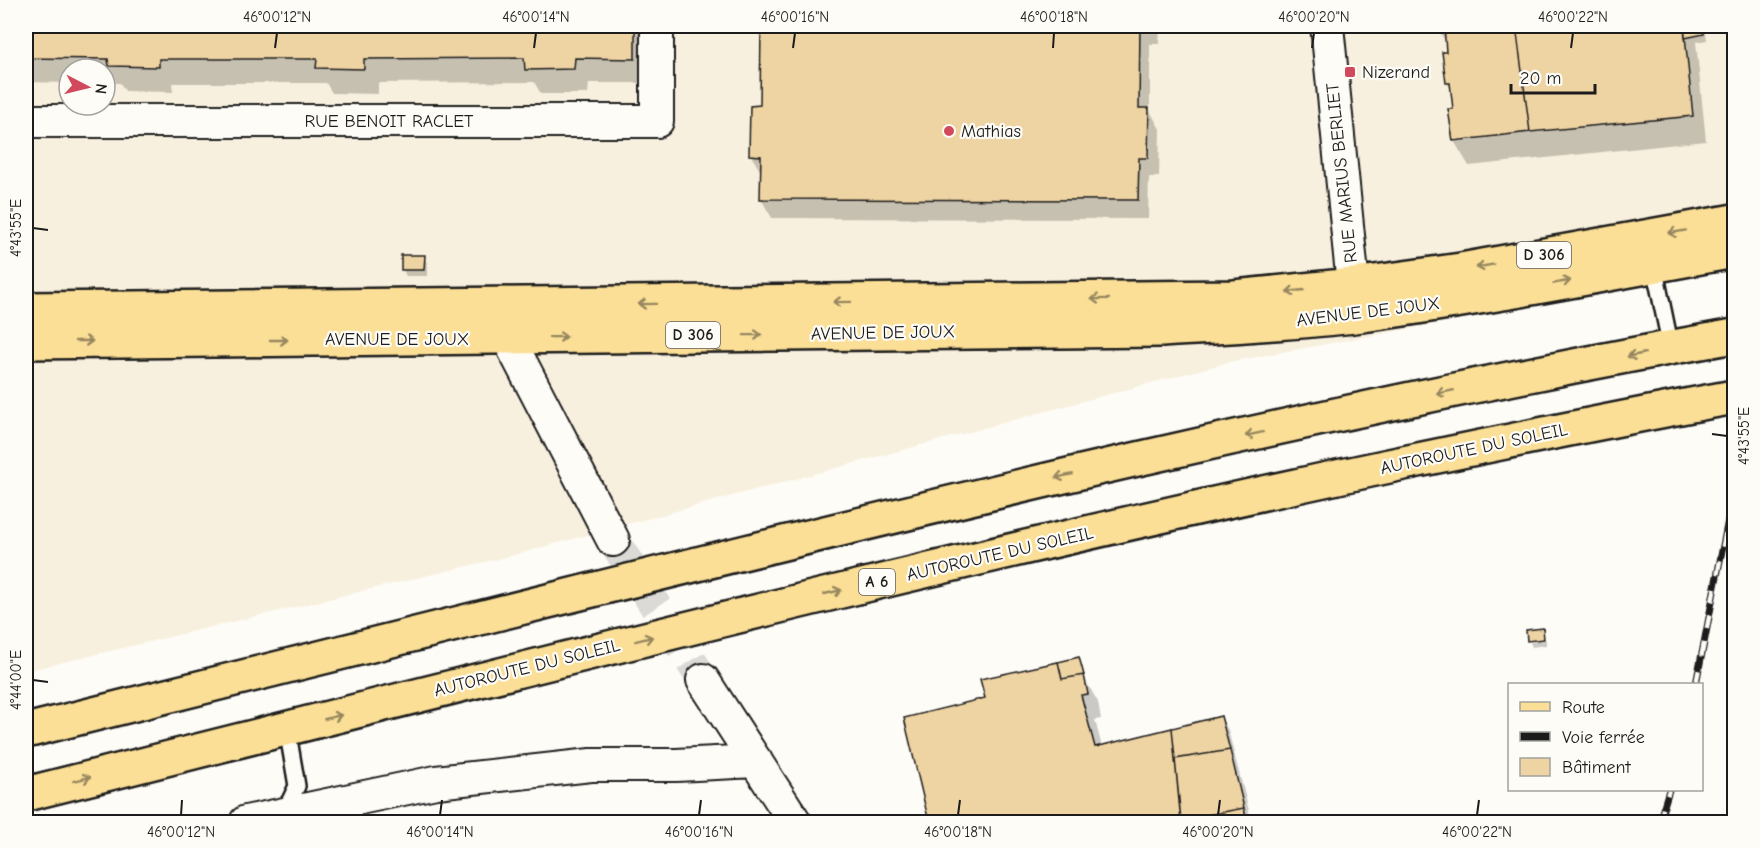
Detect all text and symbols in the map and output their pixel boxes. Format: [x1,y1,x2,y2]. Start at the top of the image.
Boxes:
text: 46°00'12"N [243,8,311,26]
text: 46°00'14"N [502,8,570,26]
text: 46°00'16"N [761,8,829,26]
text: 46°00'18"N [1020,8,1088,26]
text: 46°00'20"N [1278,8,1350,26]
text: 46°00'22"N [1538,8,1608,26]
north arrow [57,57,117,117]
scale bar [1511,57,1595,95]
place label: Nizerand [1362,62,1430,83]
marker: Nizerand [1343,65,1357,79]
text: 20 m [1520,68,1561,89]
street label: RUE MARIUS BERLIET [1322,81,1362,264]
text: N [91,82,110,95]
street label: RUE BENOIT RACLET [305,111,474,132]
place label: Mathias [961,121,1021,142]
marker: Mathias [942,124,956,138]
text: 4°43'55"E [7,199,25,257]
one-way arrow [1668,226,1687,237]
road number: D 306 [1517,242,1571,268]
one-way arrow [1476,261,1495,272]
one-way arrow [1552,276,1571,287]
one-way arrow [1285,286,1305,297]
one-way arrow [1091,293,1111,305]
street label: AVENUE DE JOUX [1295,293,1441,331]
one-way arrow [833,296,853,307]
one-way arrow [638,298,658,310]
street label: AVENUE DE JOUX [811,321,955,345]
road number: D 306 [666,322,720,348]
street label: AVENUE DE JOUX [325,329,469,350]
one-way arrow [742,329,762,340]
one-way arrow [547,331,567,343]
one-way arrow [268,334,288,346]
one-way arrow [73,335,93,347]
one-way arrow [1626,349,1645,361]
one-way arrow [1435,387,1454,399]
text: 4°43'55"E [1735,407,1753,465]
street label: AUTOROUTE DU SOLEIL [1378,419,1570,479]
one-way arrow [1245,429,1264,440]
one-way arrow [1054,471,1074,482]
street label: AUTOROUTE DU SOLEIL [905,522,1095,586]
road number: A 6 [859,569,895,595]
one-way arrow [824,586,843,598]
one-way arrow [634,633,653,645]
street label: AUTOROUTE DU SOLEIL [432,635,622,701]
text: 4°44'00"E [7,650,25,710]
legend [1508,683,1703,791]
text: Route [1562,697,1605,718]
one-way arrow [323,710,342,722]
text: Voie ferrée [1562,727,1645,748]
text: Bâtiment [1562,757,1632,778]
one-way arrow [72,773,91,785]
text: 46°00'12"N [147,823,215,841]
text: 46°00'14"N [406,823,474,841]
text: 46°00'16"N [665,823,733,841]
text: 46°00'18"N [924,823,992,841]
text: 46°00'20"N [1182,823,1254,841]
text: 46°00'22"N [1442,823,1512,841]

